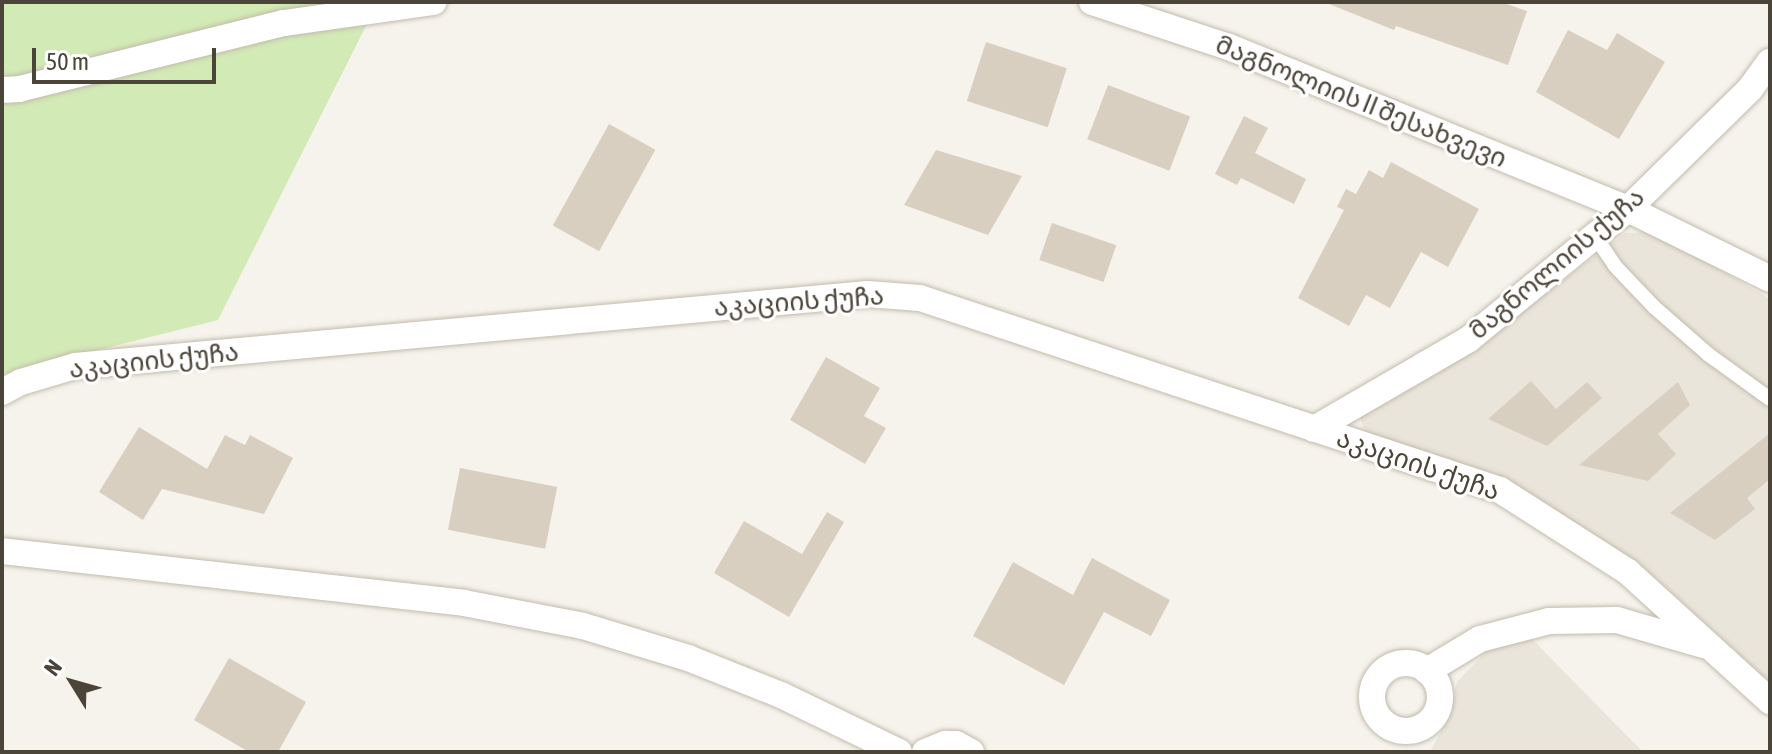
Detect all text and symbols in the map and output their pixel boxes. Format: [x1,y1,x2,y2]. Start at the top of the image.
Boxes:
street label: მაგნოლიის II შესახვევი [1211,29,1511,175]
scale bar [36,32,220,82]
text: 50 m [46,48,89,75]
street label: მაგნოლიის ქუჩა [1463,182,1651,346]
street label: აკაციის ქუჩა [713,280,885,324]
street label: აკაციის ქუჩა [68,337,240,385]
street label: აკაციის ქუჩა [1332,423,1504,507]
north arrow [32,642,112,722]
text: N [39,655,67,681]

